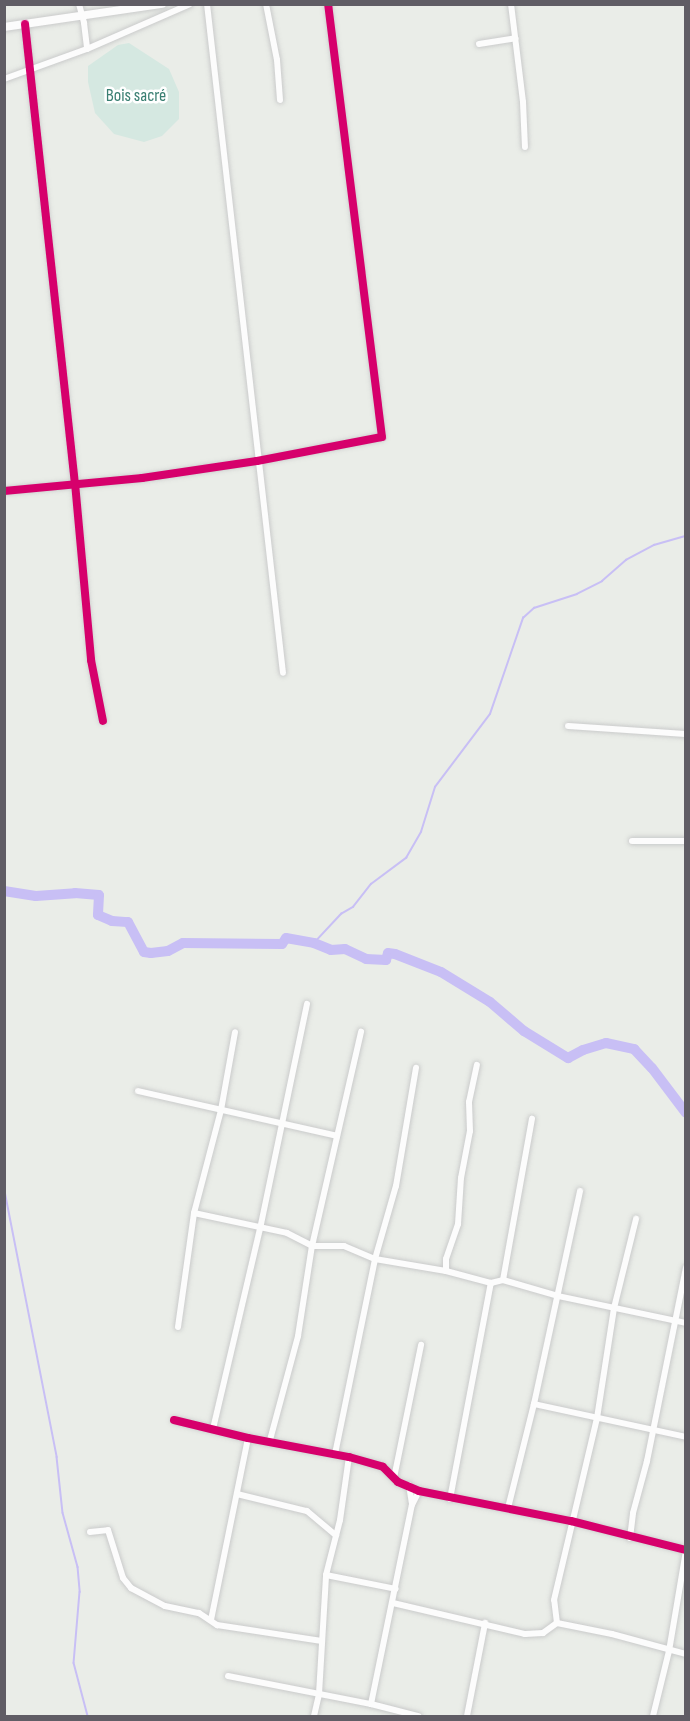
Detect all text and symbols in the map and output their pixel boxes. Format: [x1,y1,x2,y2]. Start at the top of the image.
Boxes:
park label: Bois sacré [106,85,166,107]

